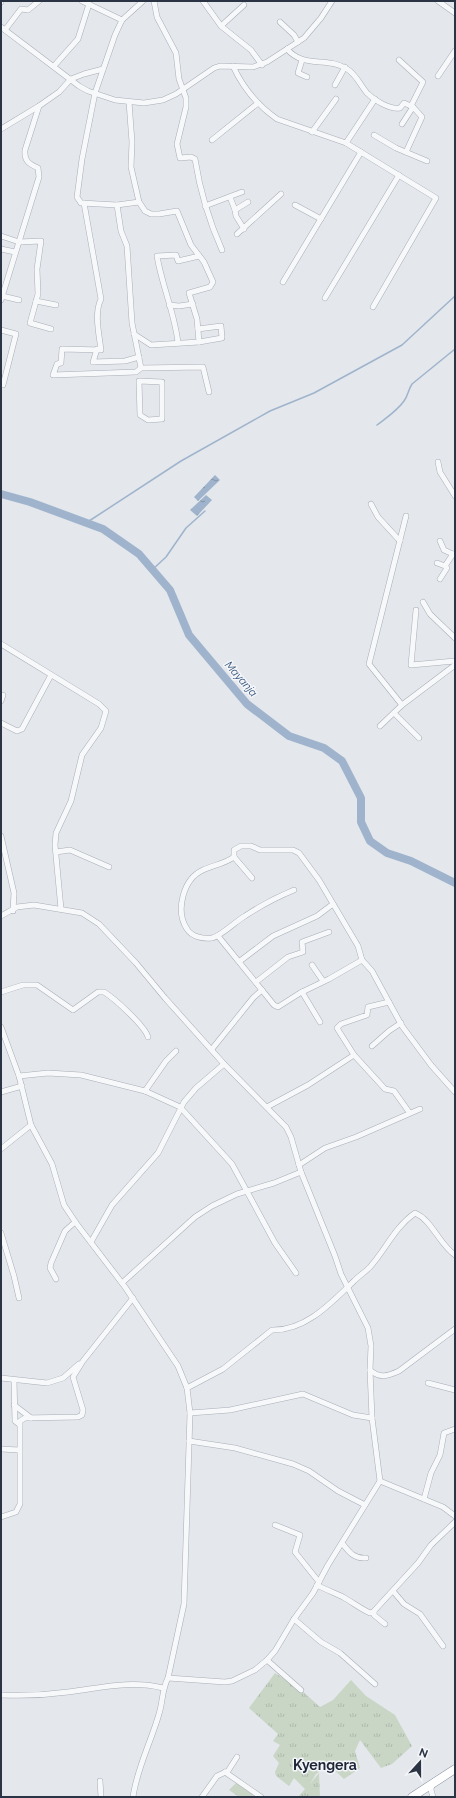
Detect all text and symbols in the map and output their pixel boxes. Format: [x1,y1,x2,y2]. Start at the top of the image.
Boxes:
water label: Mayanja [222,659,260,700]
north arrow [400,1742,440,1782]
text: N [417,1746,430,1761]
district label: Kyengera [293,1757,357,1773]

